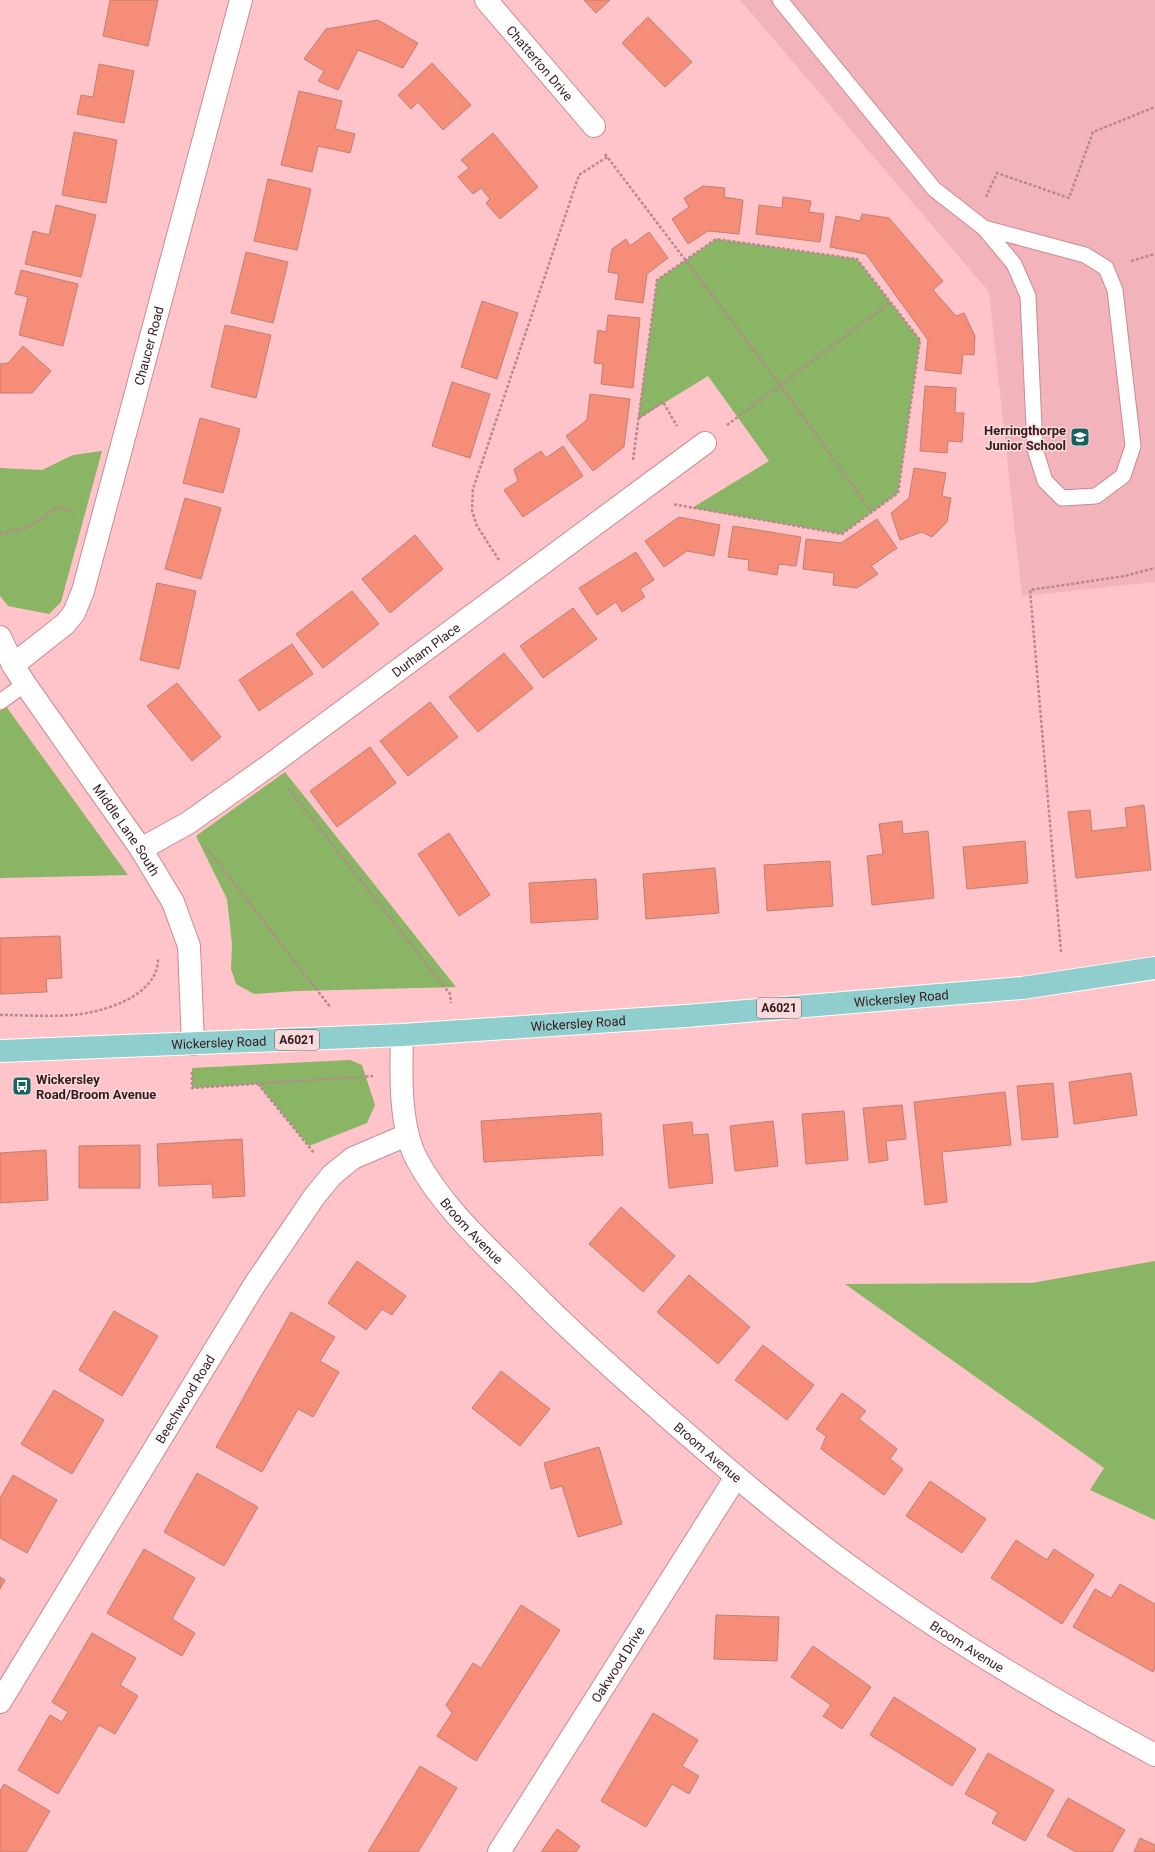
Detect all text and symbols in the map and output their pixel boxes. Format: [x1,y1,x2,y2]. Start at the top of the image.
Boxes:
street label: Chatterton Drive [503,23,576,104]
street label: Chaucer Road [131,305,167,387]
place label: Herringthorpe Junior School [984,423,1066,453]
school or university icon: Herringthorpe Junior School [1069,426,1091,448]
street label: Durham Place [389,620,463,680]
street label: Middle Lane South [90,781,162,879]
street label: Wickersley Road [853,987,949,1010]
road number: A6021 [757,998,801,1018]
street label: Wickersley Road [530,1013,626,1034]
road number: A6021 [275,1030,319,1050]
street label: Wickersley Road [171,1033,267,1052]
place label: Wickersley Road/Broom Avenue [36,1072,156,1102]
bus stop icon: Wickersley Road/Broom Avenue [11,1075,33,1097]
street label: Broom Avenue [437,1195,506,1267]
street label: Beechwood Road [153,1352,218,1446]
street label: Broom Avenue [671,1419,745,1486]
street label: Broom Avenue [927,1618,1007,1676]
street label: Oakwood Drive [588,1624,648,1705]

